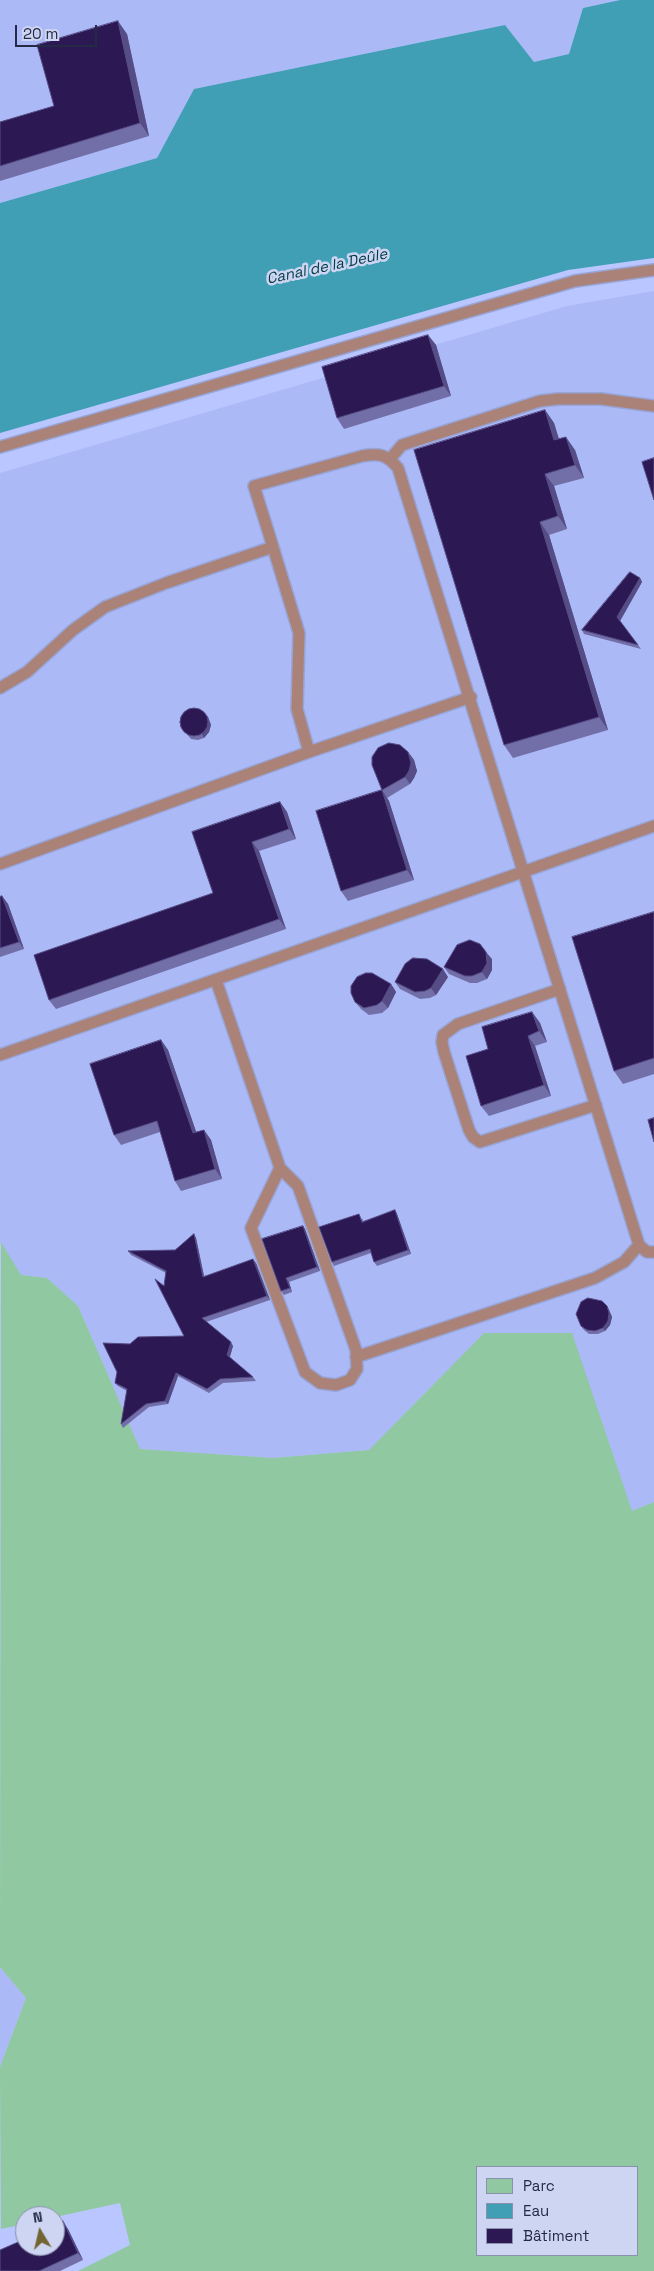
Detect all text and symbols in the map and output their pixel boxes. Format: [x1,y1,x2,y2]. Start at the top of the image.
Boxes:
scale bar [18,15,100,47]
text: 20 m [23,24,58,43]
water label: Canal de la Deûle [265,245,389,289]
legend [477,2166,639,2256]
text: Parc [523,2176,555,2195]
text: Eau [523,2201,549,2220]
north arrow [15,2206,65,2256]
text: N [32,2208,44,2227]
text: Bâtiment [523,2226,589,2245]

